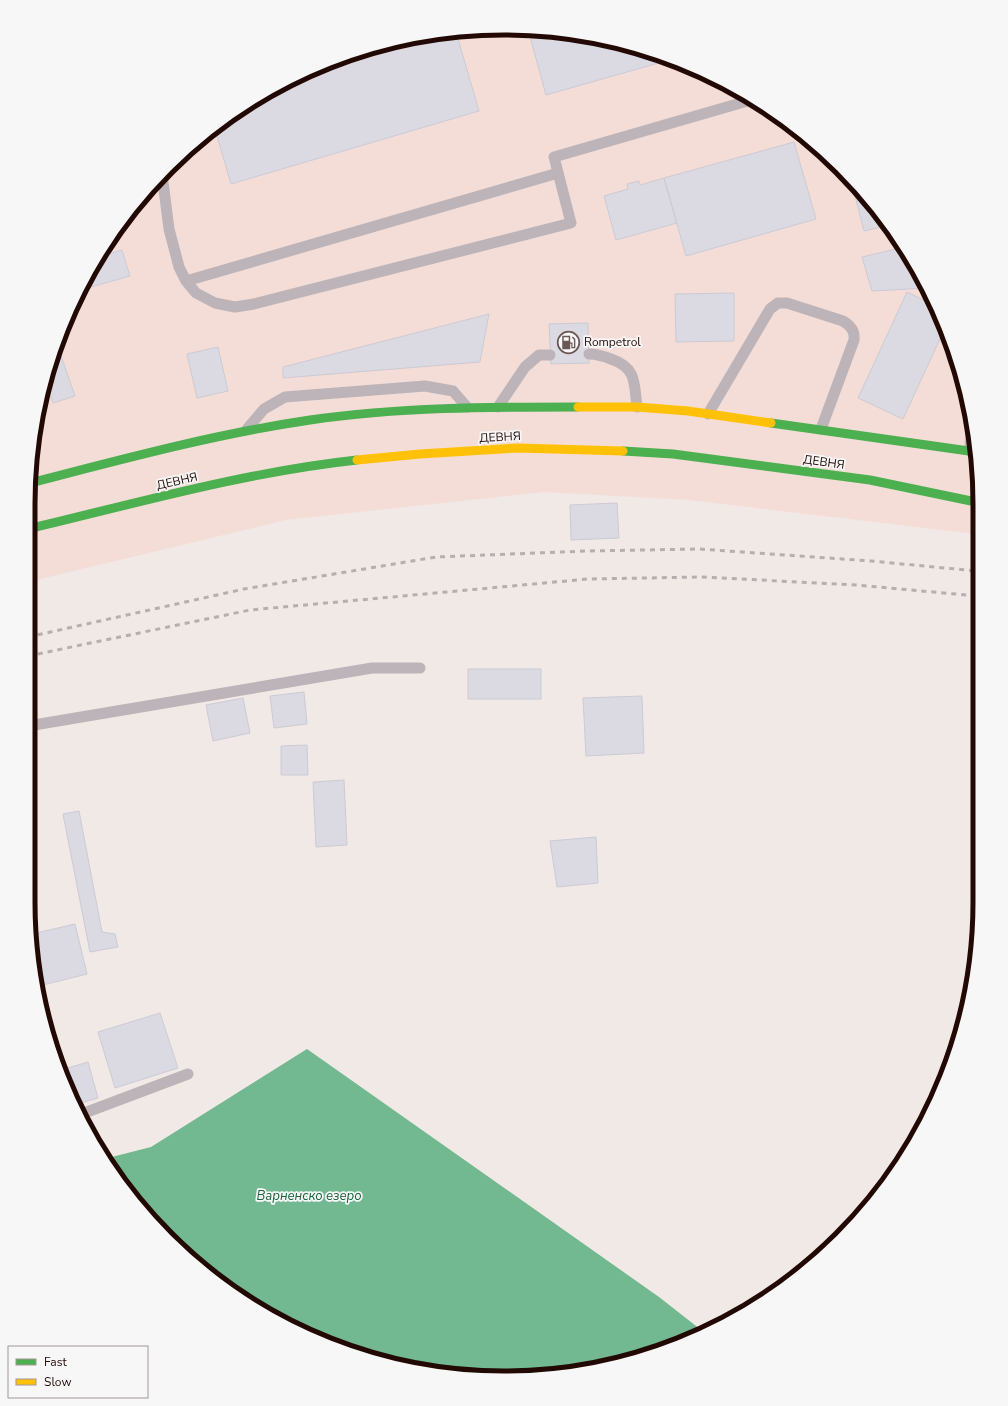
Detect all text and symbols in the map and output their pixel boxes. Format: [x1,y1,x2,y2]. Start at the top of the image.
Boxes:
fuel station icon: Rompetrol [555,329,581,355]
place label: Rompetrol [584,334,641,350]
street label: ДЕВНЯ [479,428,521,446]
street label: ДЕВНЯ [802,451,846,473]
street label: ДЕВНЯ [155,469,199,493]
water label: Варненско езеро [256,1187,362,1205]
legend [8,1346,148,1398]
text: Fast [44,1354,67,1370]
text: Slow [44,1374,72,1390]

